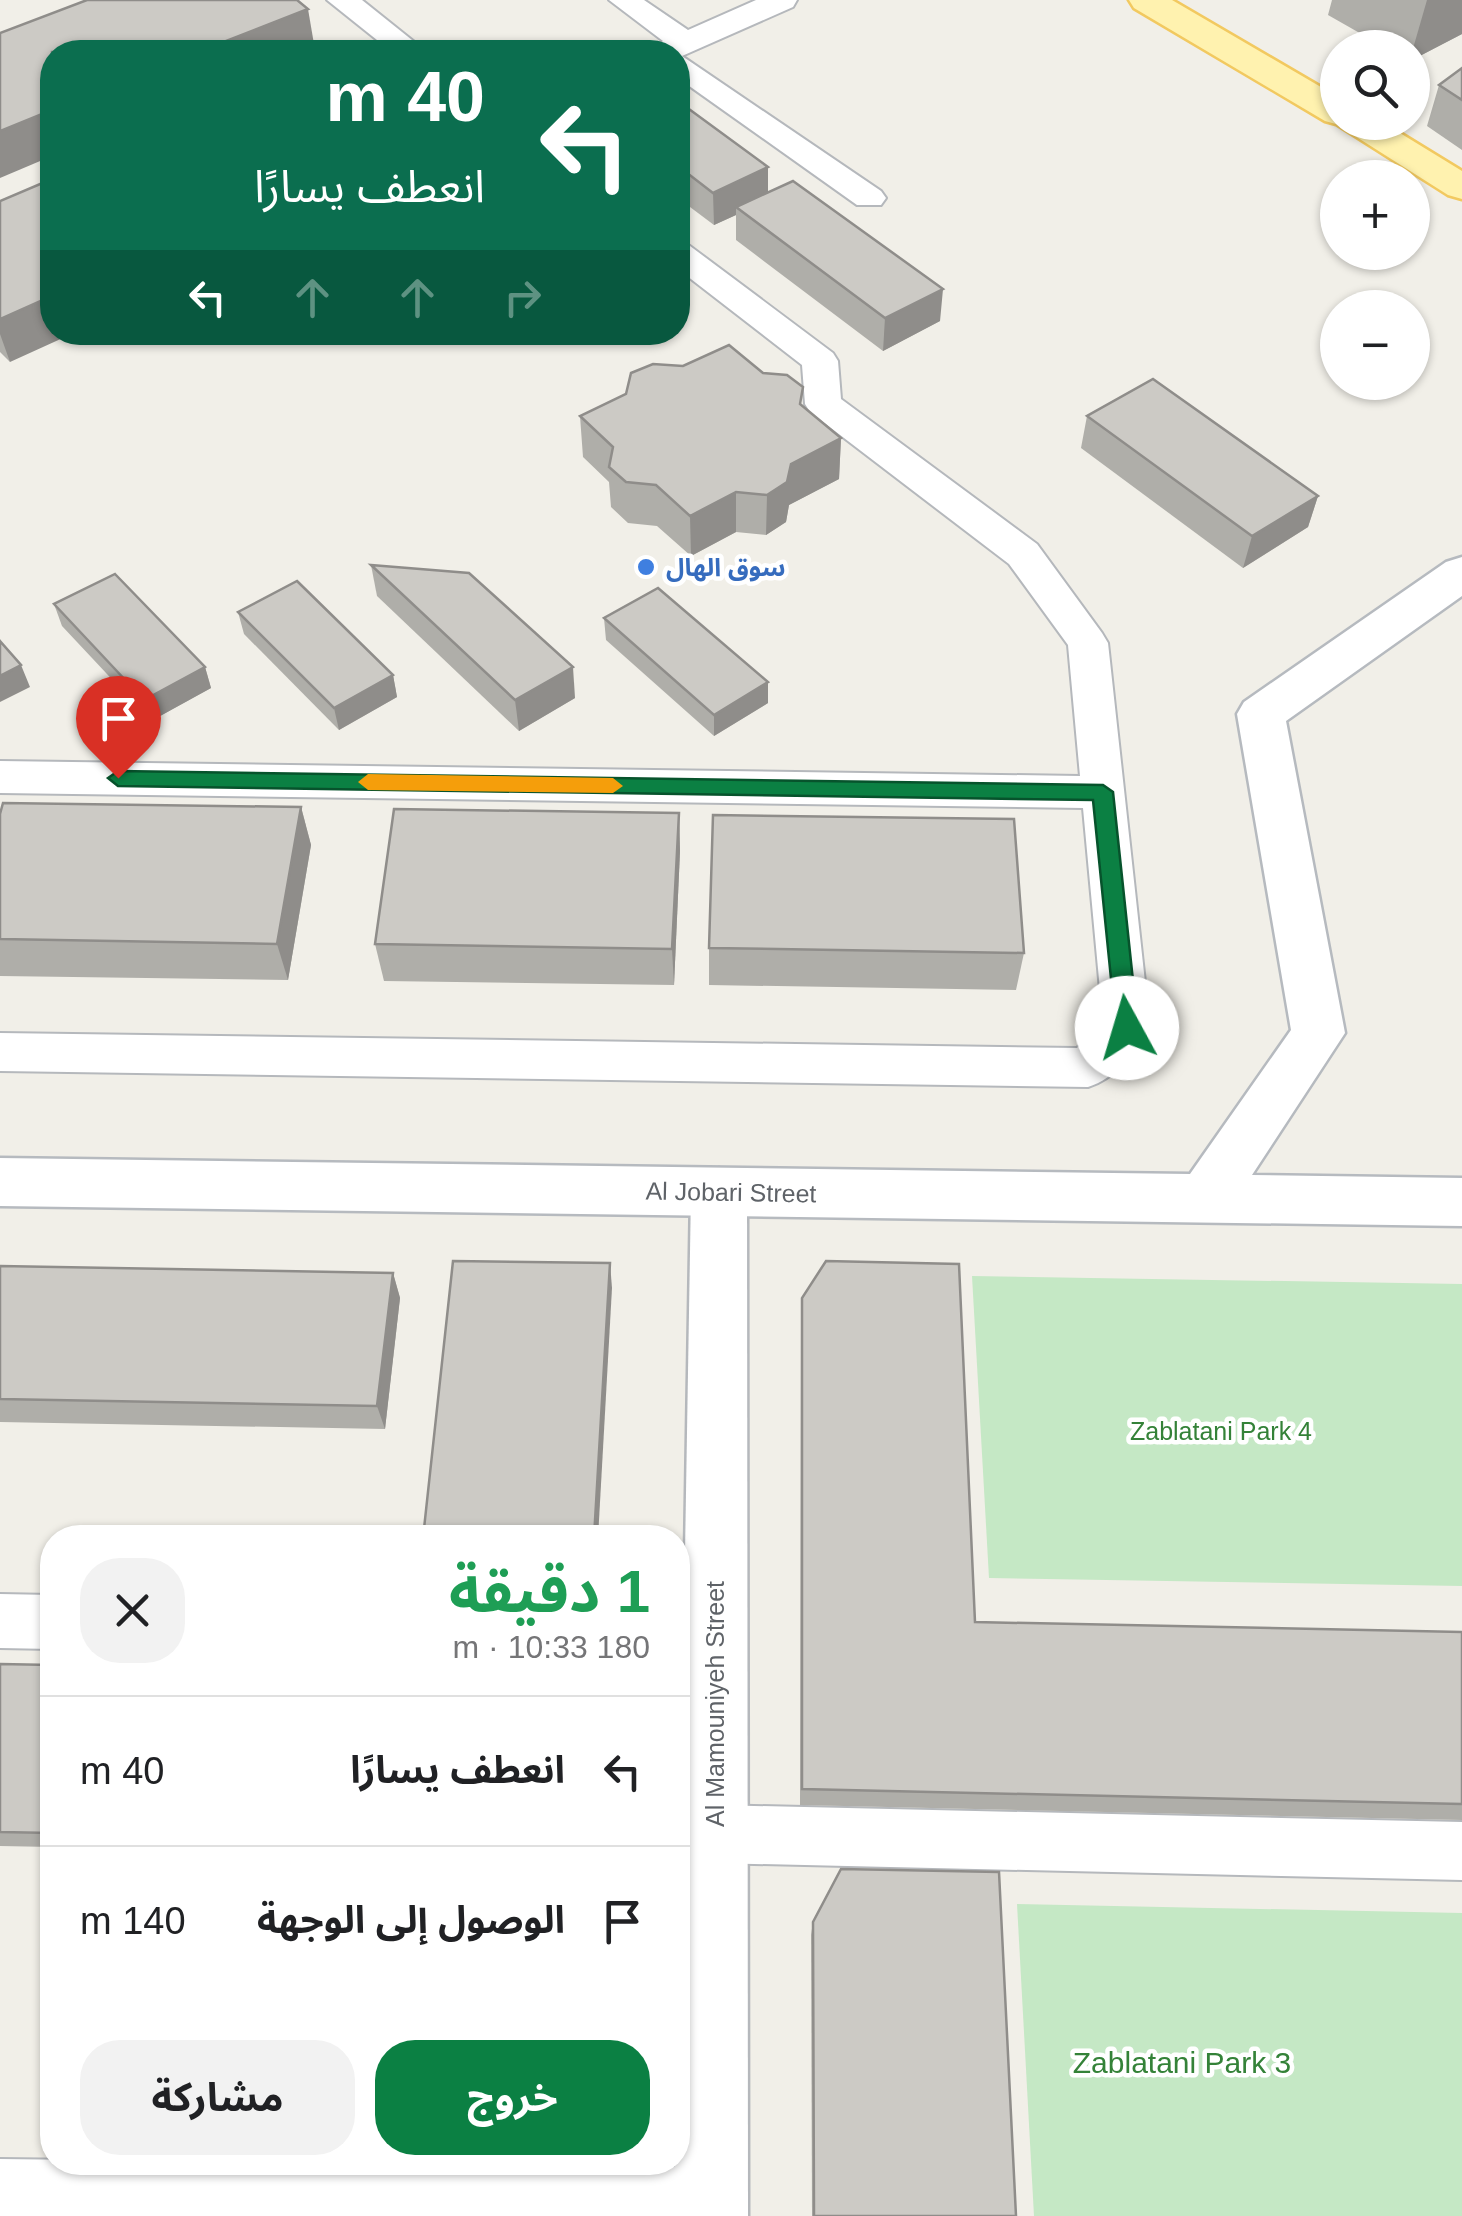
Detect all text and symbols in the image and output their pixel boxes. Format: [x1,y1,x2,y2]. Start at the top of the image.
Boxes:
map controls [1320,30,1430,400]
button: search [1320,30,1430,140]
text: 40 m [325,58,485,136]
icon: left [520,80,650,210]
button: + [1320,160,1430,270]
text: انعطف يسارًا [254,161,485,212]
icon: left [180,270,235,325]
icon: ahead [285,270,340,325]
icon: ahead [390,270,445,325]
icon: right [495,270,550,325]
button: − [1320,290,1430,400]
place label: سوق الهال [666,553,786,582]
marker: سوق الهال [635,556,657,578]
pin [76,676,161,779]
icon: arrive [91,691,146,746]
position arrow [1075,976,1179,1080]
street label: Al Jobari Street [645,1177,817,1207]
park label: Zablatani Park 4 [1130,1417,1312,1445]
button: close [80,1558,185,1663]
text: 1 دقيقة [449,1558,650,1625]
street label: Al Mamouniyeh Street [701,1581,729,1827]
text: 180 m · 10:33 [453,1629,650,1665]
icon: left [595,1744,650,1799]
text: انعطف يسارًا [350,1749,565,1791]
text: 40 m [80,1750,165,1792]
icon: arrive [595,1894,650,1949]
text: الوصول إلى الوجهة [257,1899,565,1941]
text: 140 m [80,1900,186,1942]
button: مشاركة [80,2040,355,2155]
button: خروج [375,2040,650,2155]
park label: Zablatani Park 3 [1073,2046,1291,2079]

